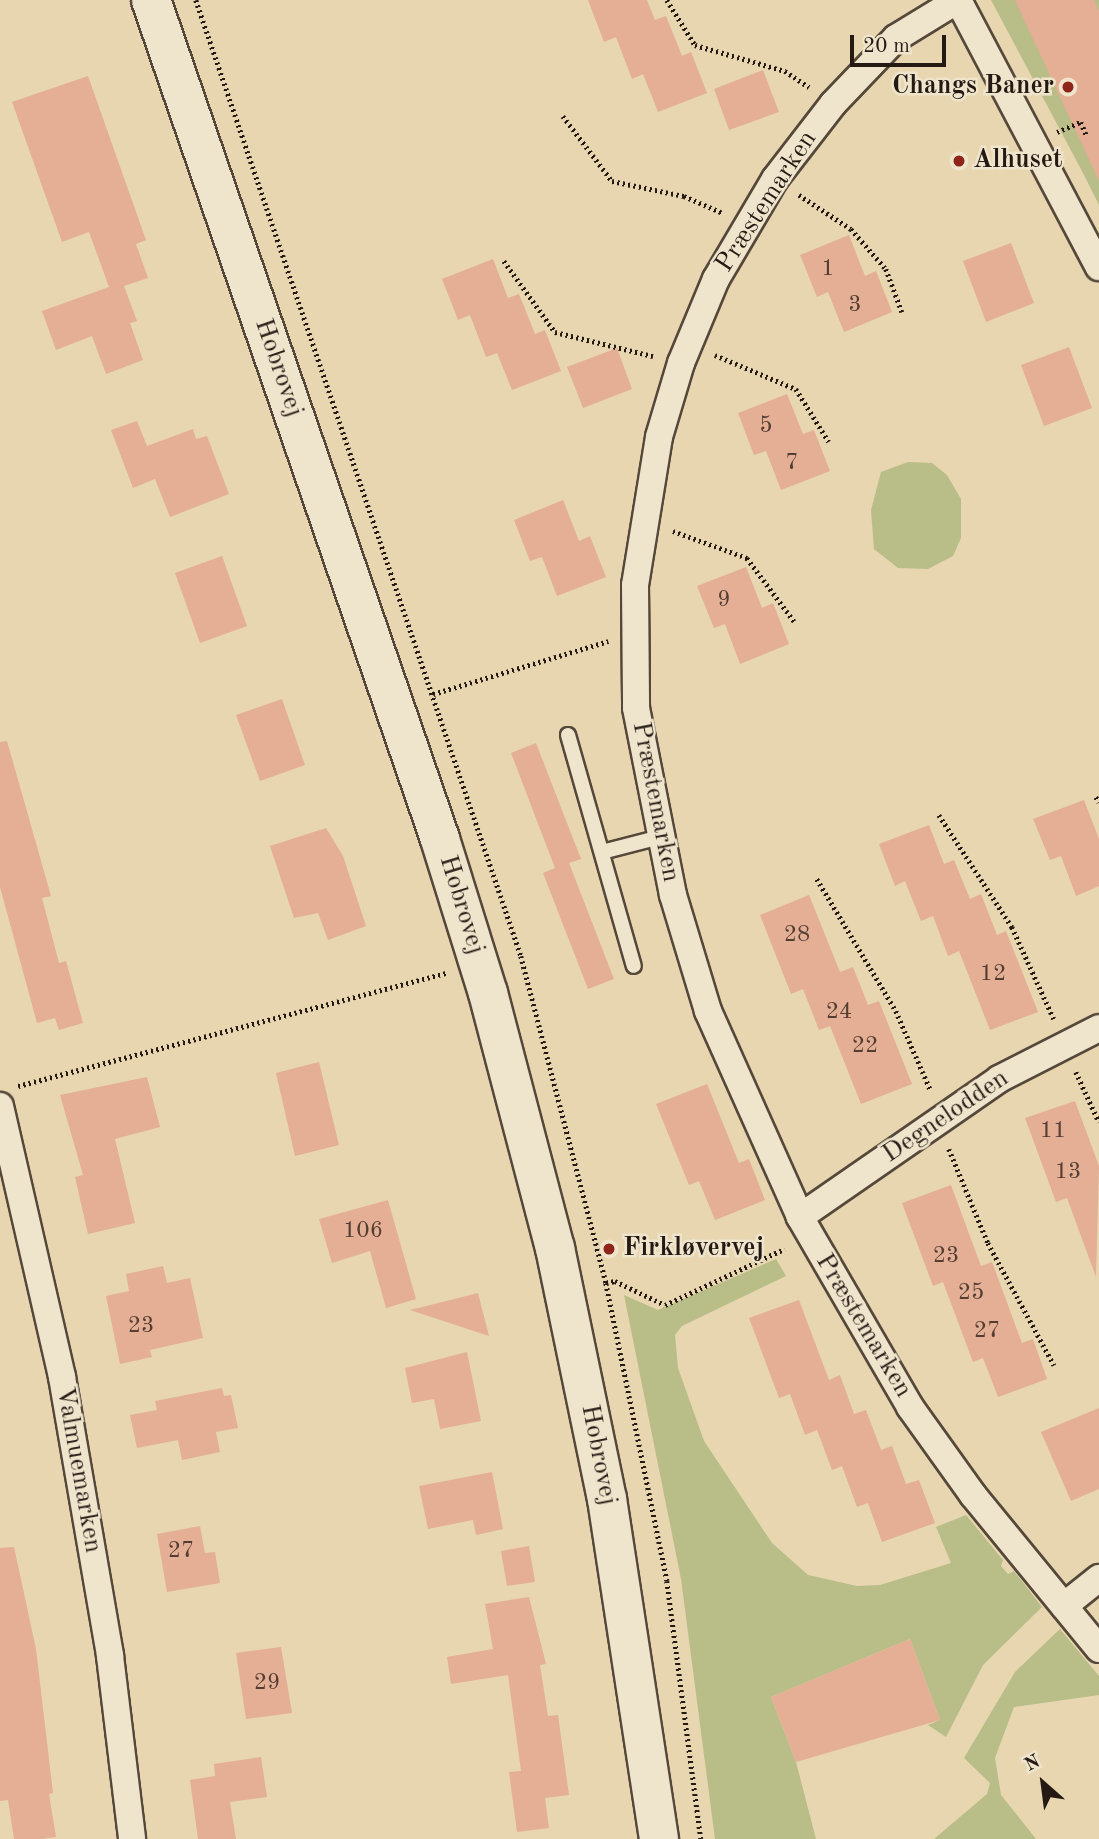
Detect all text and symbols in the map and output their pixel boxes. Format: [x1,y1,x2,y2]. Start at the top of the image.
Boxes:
scale bar [854,21,950,65]
text: 20 m [863,36,910,57]
place label: Changs Baner [892,71,1054,103]
marker: Changs Baner [1060,79,1076,95]
street label: Præstemarken [710,125,824,279]
place label: Alhuset [973,145,1062,177]
marker: Alhuset [951,153,967,169]
house number: 1 [821,255,835,283]
house number: 3 [848,291,862,319]
street label: Hobrovej [247,315,309,421]
house number: 5 [759,412,773,440]
house number: 7 [785,449,799,477]
house number: 9 [717,586,731,614]
street label: Præstemarken [624,719,686,885]
street label: Hobrovej [431,852,491,958]
house number: 28 [784,921,810,949]
house number: 12 [980,960,1006,988]
house number: 24 [826,998,852,1026]
house number: 22 [852,1032,878,1060]
street label: Degnelodden [877,1063,1015,1171]
house number: 11 [1040,1117,1066,1145]
house number: 13 [1055,1158,1081,1186]
house number: 106 [343,1217,383,1245]
place label: Firkløvervej [623,1233,764,1265]
marker: Firkløvervej [601,1241,617,1257]
house number: 23 [933,1242,959,1270]
street label: Præstemarken [808,1248,918,1404]
house number: 25 [958,1279,984,1307]
house number: 23 [128,1312,154,1340]
house number: 27 [974,1317,1000,1345]
street label: Valmuemarken [48,1385,108,1555]
street label: Hobrovej [573,1402,623,1508]
house number: 27 [168,1537,194,1565]
house number: 29 [254,1669,280,1697]
north arrow [1008,1748,1078,1818]
text: N [1022,1752,1044,1776]

